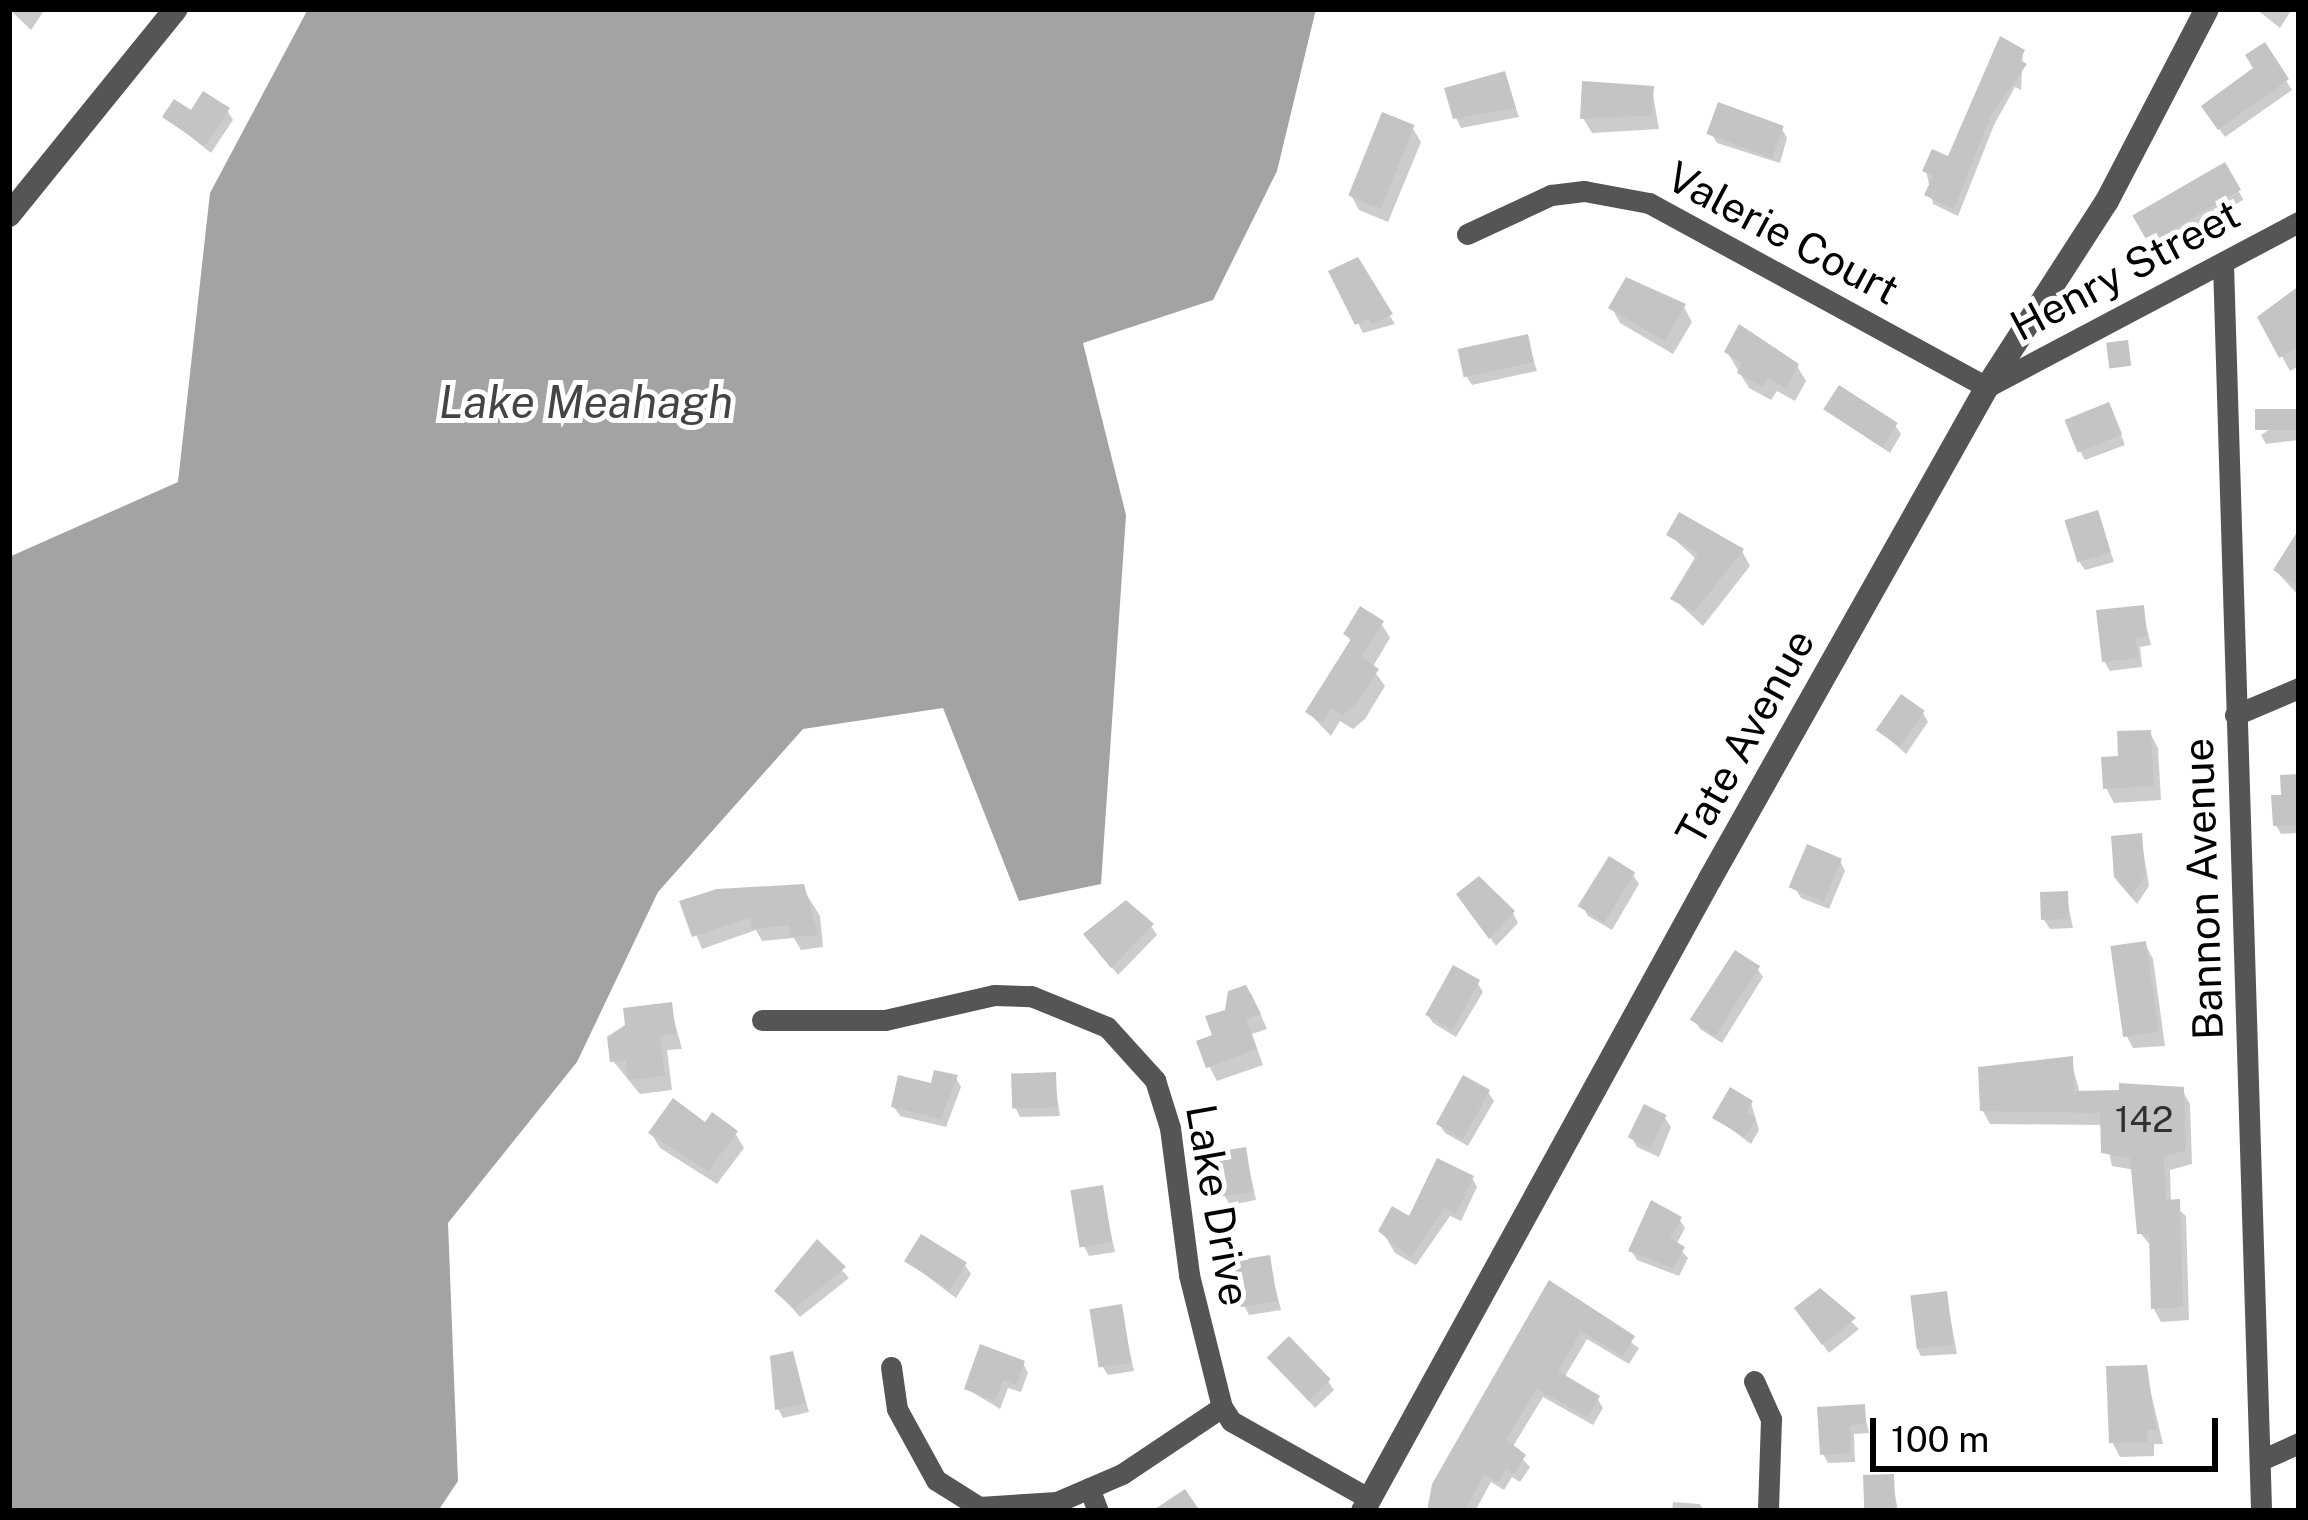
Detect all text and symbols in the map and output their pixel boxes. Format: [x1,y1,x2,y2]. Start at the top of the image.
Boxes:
street label: Valerie Court [1658,151,1908,315]
street label: Henry Street [2002,189,2248,351]
water label: Lake Meahagh [439,375,733,429]
street label: Tate Avenue [1665,620,1825,854]
street label: Bannon Avenue [2173,737,2233,1041]
house number: 142 [2115,1098,2173,1142]
street label: Lake Drive [1175,1100,1261,1310]
scale bar [1876,1394,2224,1468]
text: 100 m [1891,1418,1989,1460]

